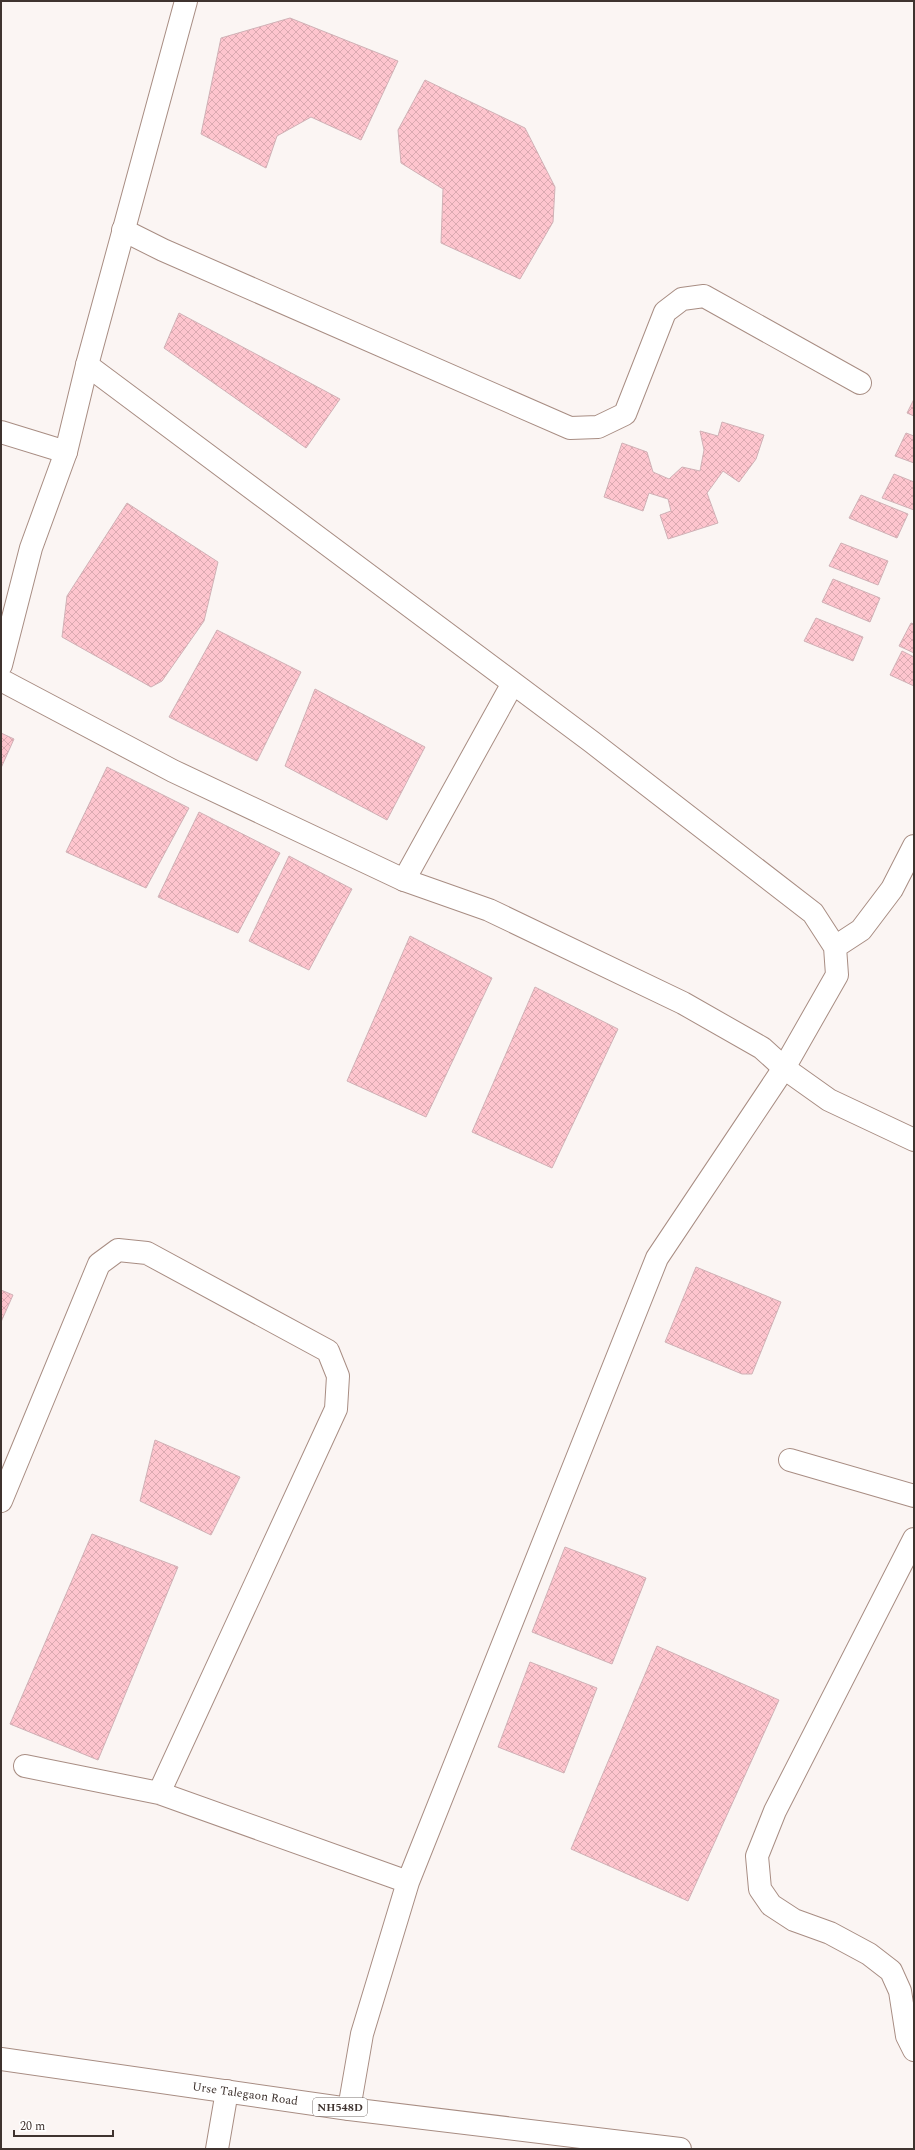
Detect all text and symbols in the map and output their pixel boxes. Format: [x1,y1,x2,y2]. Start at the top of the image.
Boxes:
street label: Urse Talegaon Road [191,2077,299,2111]
road number: NH548D [313,2098,367,2116]
scale bar [14,2112,113,2138]
text: 20 m [20,2117,45,2136]

